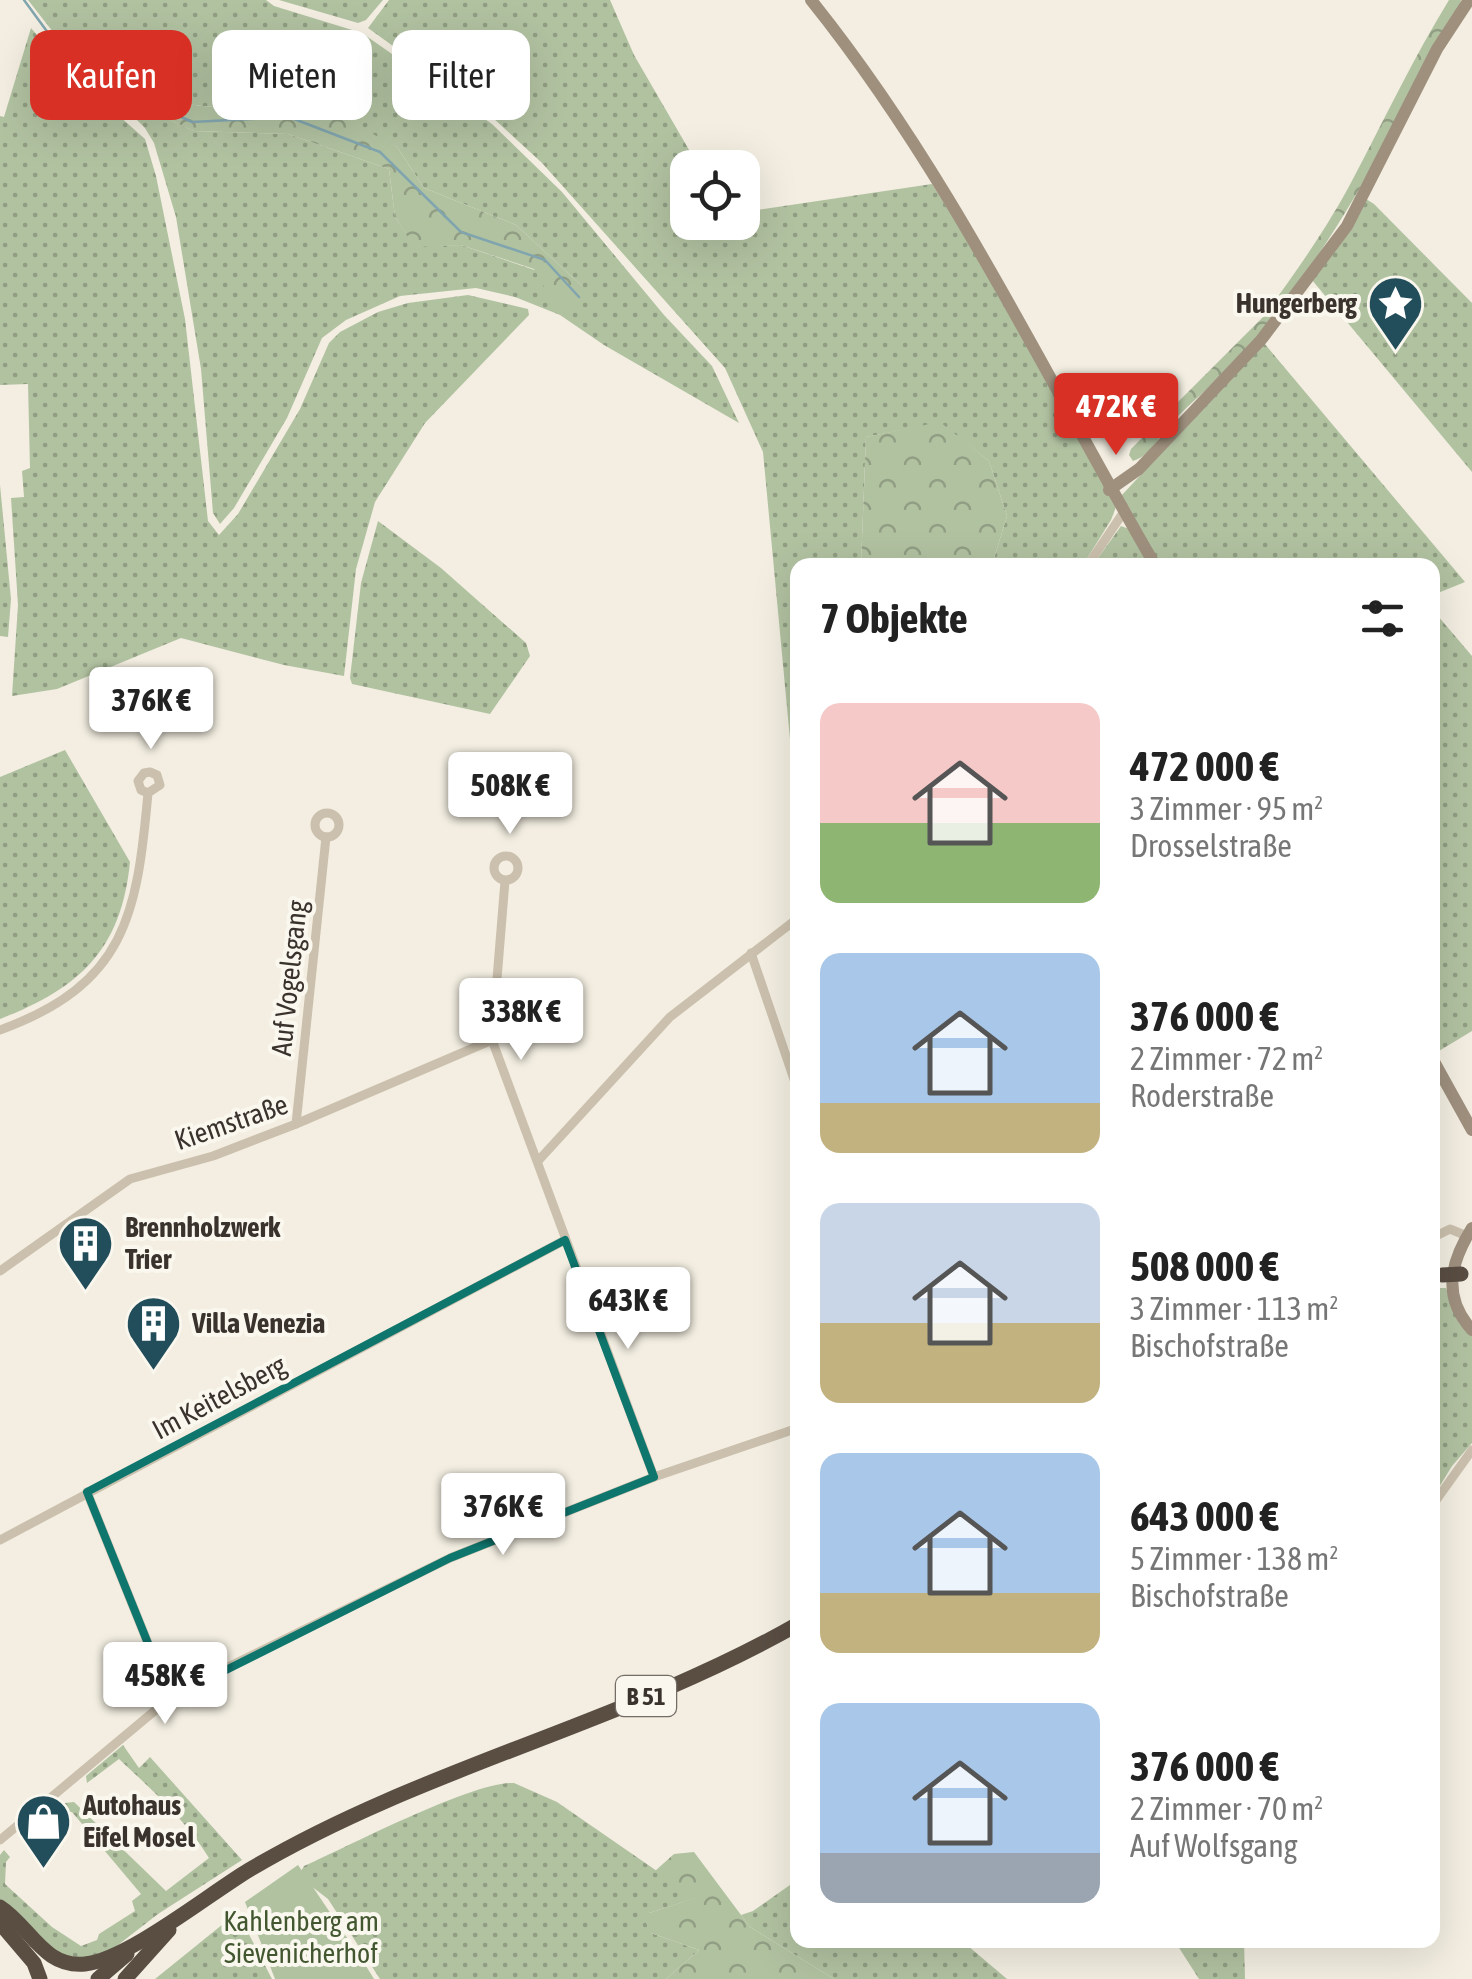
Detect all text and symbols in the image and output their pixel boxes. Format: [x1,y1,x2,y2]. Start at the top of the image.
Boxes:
chip: Kaufen [30,30,192,120]
chip: Mieten [212,30,372,120]
chip: Filter [392,30,530,120]
map controls [670,150,760,240]
button: locate [670,150,760,240]
place icon: Hungerberg [1366,273,1426,352]
place label: Hungerberg [1236,287,1358,319]
pin: 472K € [1035,373,1197,458]
text: 472K € [1076,387,1156,424]
icon: filters [1355,591,1410,646]
text: 7 Objekte [820,594,968,642]
pin: 376K € [70,667,232,752]
text: 376K € [111,681,191,718]
text: 472 000 € [1130,742,1279,790]
icon: home [900,743,1020,863]
pin: 508K € [429,752,591,837]
text: 508K € [470,766,550,803]
text: 3 Zimmer · 95 m² [1130,790,1323,827]
text: Drosselstraße [1130,827,1292,864]
street label: Auf Vogelsgang [265,899,313,1057]
pin: 338K € [440,978,602,1063]
text: 338K € [481,992,561,1029]
text: 376 000 € [1130,992,1279,1040]
icon: home [900,993,1020,1113]
text: 2 Zimmer · 72 m² [1130,1040,1323,1077]
text: Roderstraße [1130,1077,1274,1114]
street label: Kiemstraße [170,1088,292,1156]
place label: Brennholzwerk Trier [125,1211,281,1275]
building icon: Brennholzwerk Trier [56,1213,116,1292]
text: 508 000 € [1130,1242,1279,1290]
icon: home [900,1243,1020,1363]
pin: 643K € [547,1267,709,1352]
text: 643K € [588,1281,668,1318]
text: 3 Zimmer · 113 m² [1130,1290,1338,1327]
building icon: Villa Venezia [123,1293,183,1372]
place label: Villa Venezia [191,1307,325,1339]
text: Bischofstraße [1130,1327,1289,1364]
street label: Im Keitelsberg [147,1348,291,1446]
pin: 376K € [422,1473,584,1558]
text: 376K € [463,1487,543,1524]
text: 643 000 € [1130,1492,1279,1540]
icon: home [900,1493,1020,1613]
text: 5 Zimmer · 138 m² [1130,1540,1338,1577]
text: Bischofstraße [1130,1577,1289,1614]
pin: 458K € [84,1642,246,1727]
text: 458K € [125,1656,205,1693]
road number: B 51 [616,1676,676,1716]
text: 376 000 € [1130,1742,1279,1790]
icon: home [900,1743,1020,1863]
place label: Autohaus Eifel Mosel [82,1789,196,1853]
text: 2 Zimmer · 70 m² [1130,1790,1323,1827]
shop icon: Autohaus Eifel Mosel [14,1791,74,1870]
text: Auf Wolfsgang [1130,1827,1298,1864]
park label: Kahlenberg am Sievenicherhof [223,1905,379,1969]

